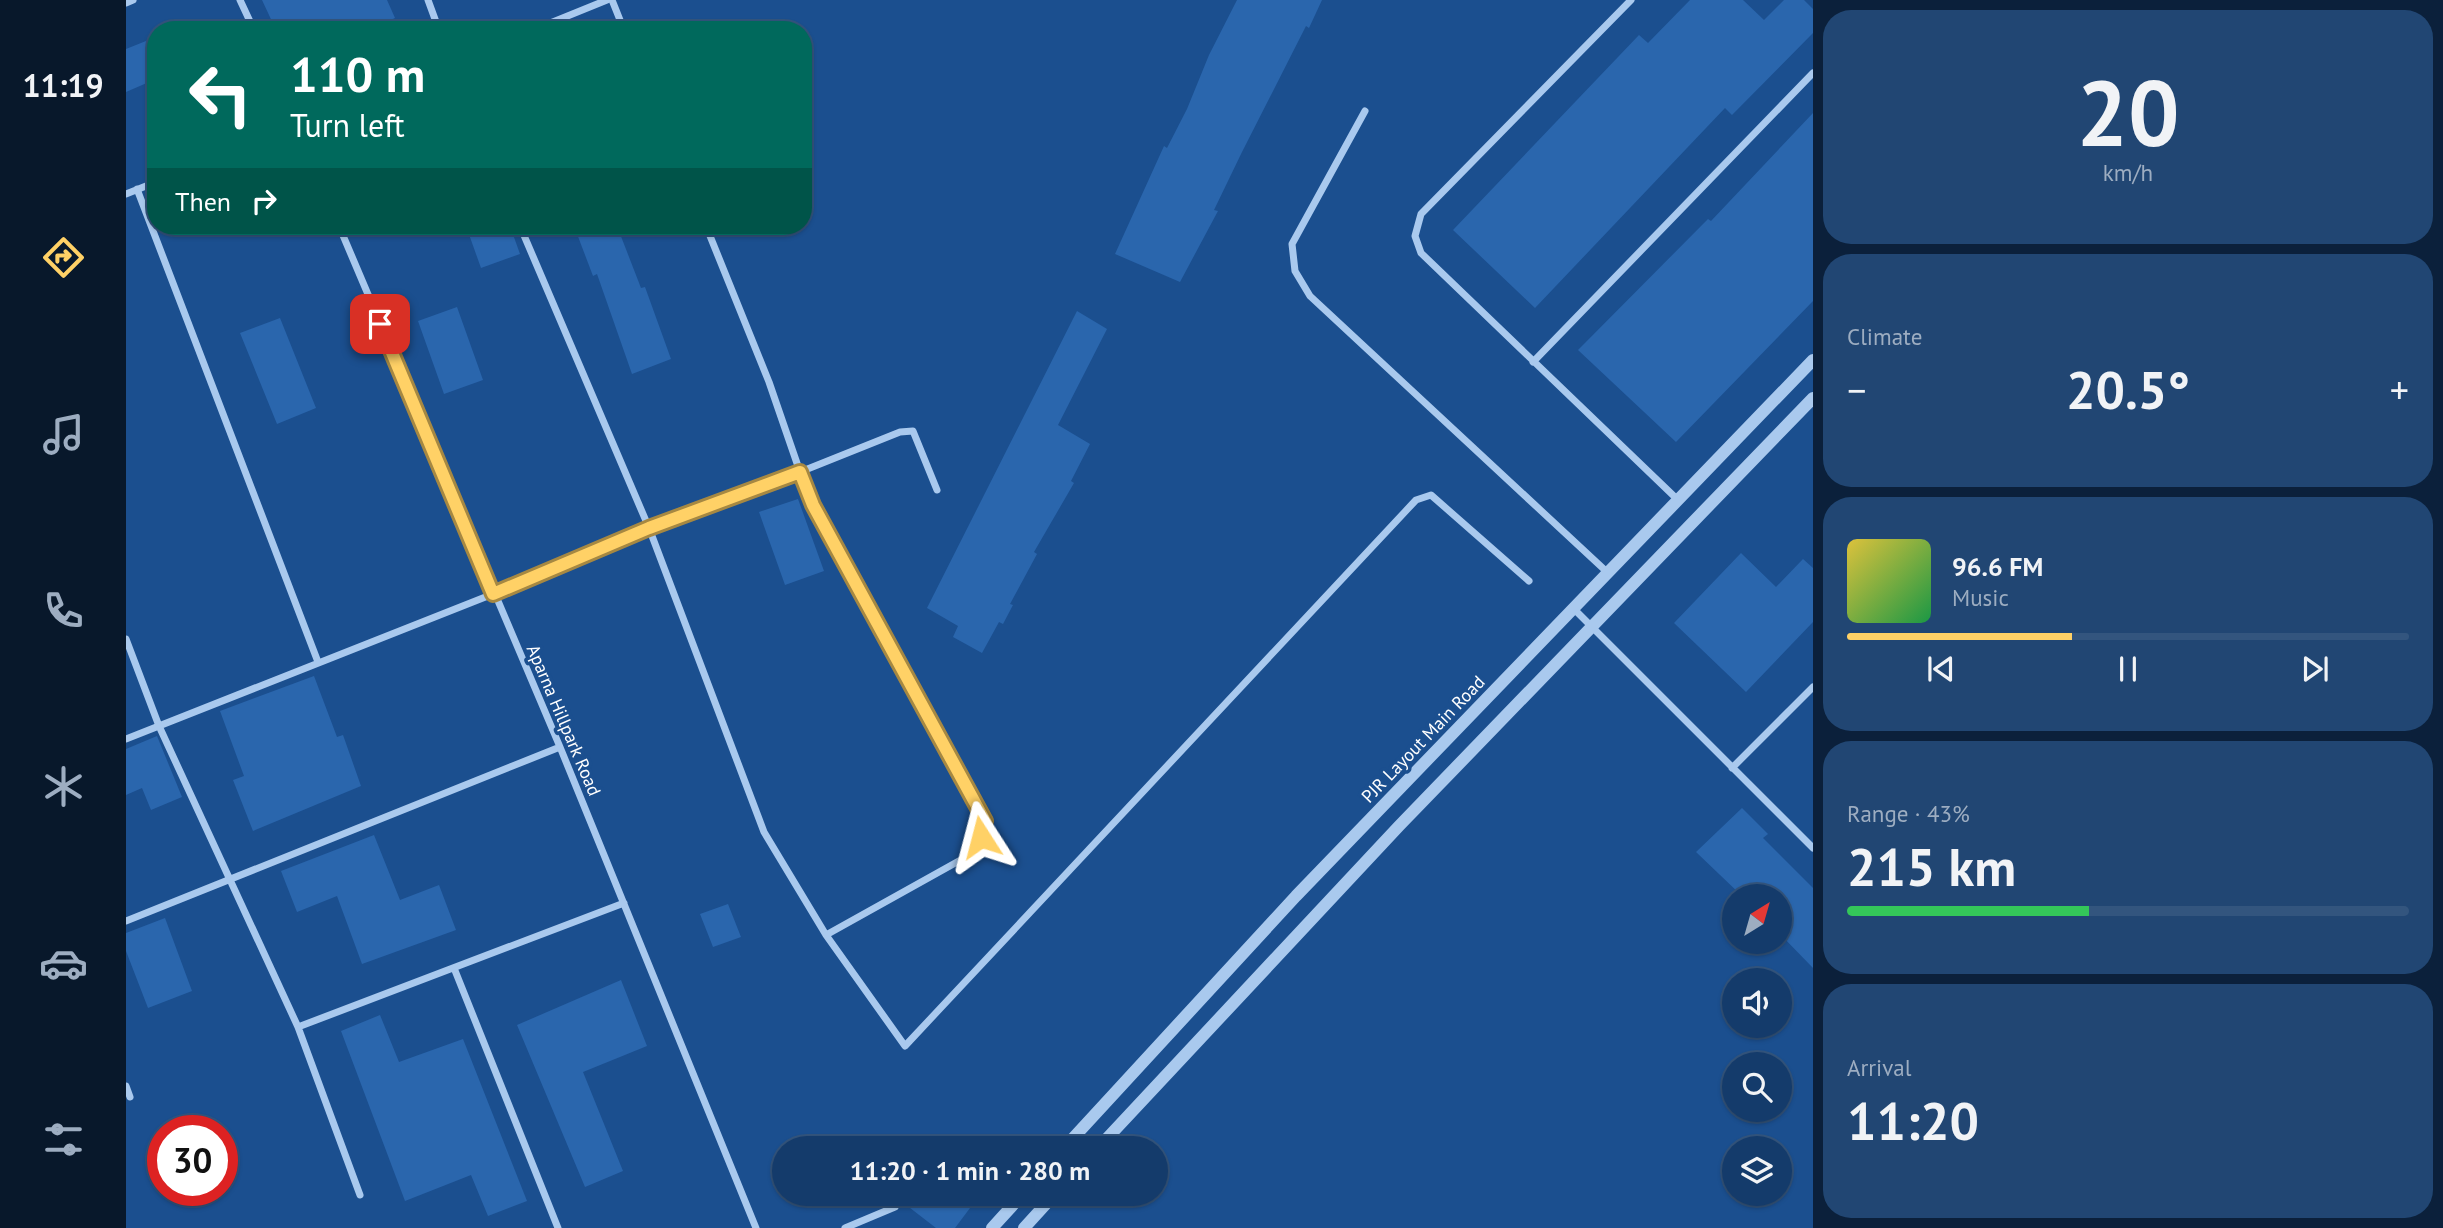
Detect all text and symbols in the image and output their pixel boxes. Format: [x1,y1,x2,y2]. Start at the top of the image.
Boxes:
text: 110 m [290,42,425,106]
icon: left [175,49,266,140]
text: 20 [2076,53,2180,171]
text: 11:19 [22,64,104,106]
text: Turn left [290,104,405,146]
text: km/h [2103,158,2153,187]
icon: right [245,182,283,220]
text: Then [175,185,231,218]
icon: directions [39,233,88,282]
pin [350,294,410,354]
icon: arrive [361,305,399,343]
text: Climate [1847,322,1922,351]
text: 20.5° [2066,356,2190,423]
text: − [1847,365,1866,414]
text: + [2390,365,2409,414]
icon: music [39,410,88,459]
text: 96.6 FM [1952,550,2043,583]
text: Music [1952,583,2009,612]
icon: phone [39,586,88,635]
street label: Aparna Hillpark Road [522,641,606,799]
icon: previous [1922,650,1960,688]
icon: pause [2109,650,2147,688]
icon: next [2296,650,2334,688]
street label: PJR Layout Main Road [1356,671,1490,807]
icon: climate [39,762,88,811]
text: Range · 43% [1847,799,1970,828]
position arrow [944,800,1018,874]
text: 215 km [1847,833,2016,900]
north arrow [1722,884,1792,954]
map controls [1722,884,1792,1206]
icon: car [39,939,88,988]
button: sound [1722,968,1792,1038]
button: search [1722,1052,1792,1122]
text: Arrival [1847,1053,1911,1082]
text: 11:20 [1847,1087,1979,1154]
icon: filters [39,1115,88,1164]
speed limit sign: 30 [147,1115,238,1206]
button: layers [1722,1136,1792,1206]
text: 11:20 · 1 min · 280 m [850,1154,1090,1187]

